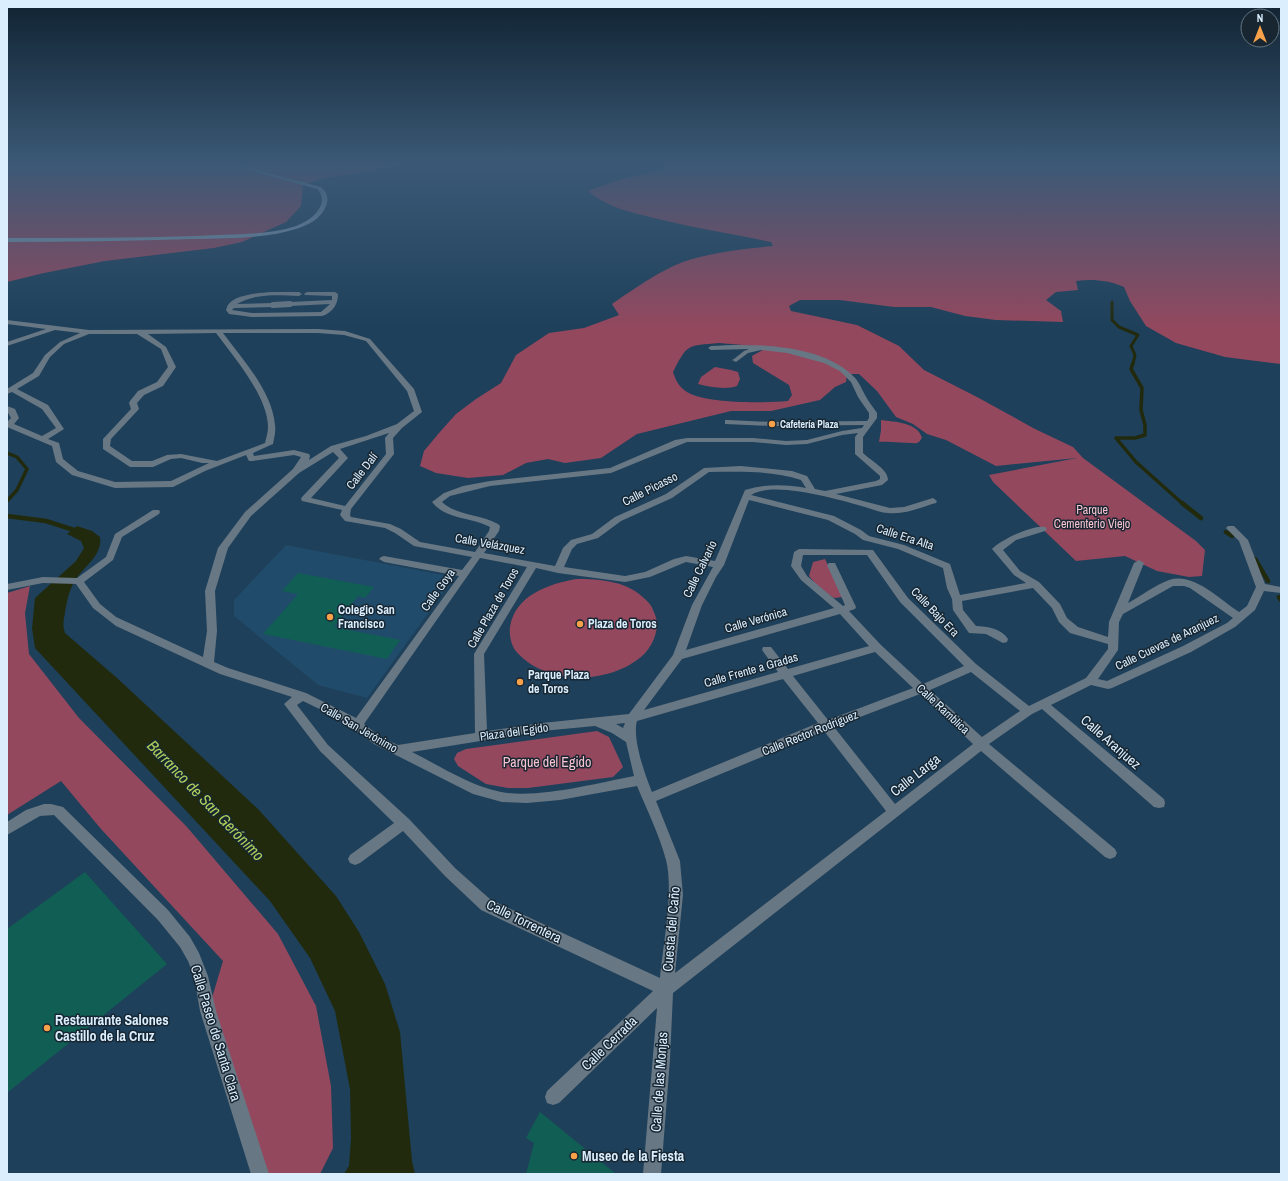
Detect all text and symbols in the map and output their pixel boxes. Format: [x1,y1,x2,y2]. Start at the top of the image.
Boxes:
north arrow [1240,8,1280,48]
text: N [1257,11,1263,25]
place label: Cafetería Plaza [780,418,839,431]
marker: Cafetería Plaza [767,419,777,429]
street label: Calle Dalí [343,449,382,493]
street label: Calle Picasso [620,468,680,510]
park label: Parque Cementerio Viejo [1054,502,1130,532]
street label: Calle Era Alta [874,520,936,554]
street label: Calle Velázquez [454,530,526,558]
street label: Calle Calvario [679,538,721,600]
street label: Calle Goya [417,565,459,614]
street label: Calle Plaza de Toros [464,565,522,651]
street label: Calle Bajo Era [907,584,963,641]
place label: Colegio San Francisco [338,602,395,632]
street label: Calle Verónica [723,603,789,637]
street label: Calle Cuevas de Aranjuez [1113,610,1221,674]
marker: Colegio San Francisco [325,612,335,622]
place label: Plaza de Toros [588,616,657,632]
marker: Plaza de Toros [575,619,585,629]
street label: Calle Frente a Gradas [702,649,800,691]
place label: Parque Plaza de Toros [528,667,590,697]
marker: Parque Plaza de Toros [515,677,525,687]
street label: Calle Ramblica [913,680,973,738]
street label: Calle San Jerónimo [318,699,400,757]
street label: Calle Rector Rodríguez [760,706,860,760]
street label: Calle Aranjuez [1077,711,1145,773]
street label: Plaza del Egido [479,719,549,745]
water label: Barranco de San Gerónimo [142,735,270,865]
street label: Calle Larga [886,749,944,800]
park label: Parque del Egido [503,753,591,771]
street label: Cuesta del Caño [658,886,684,972]
street label: Calle Torrentera [483,895,565,947]
street label: Calle Paseo de Santa Clara [187,963,245,1104]
place label: Restaurante Salones Castillo de la Cruz [55,1011,169,1045]
street label: Calle Cerrada [577,1012,641,1074]
marker: Restaurante Salones Castillo de la Cruz [42,1023,52,1033]
street label: Calle de las Monjas [647,1031,671,1133]
place label: Museo de la Fiesta [582,1147,685,1165]
marker: Museo de la Fiesta [569,1151,579,1161]

